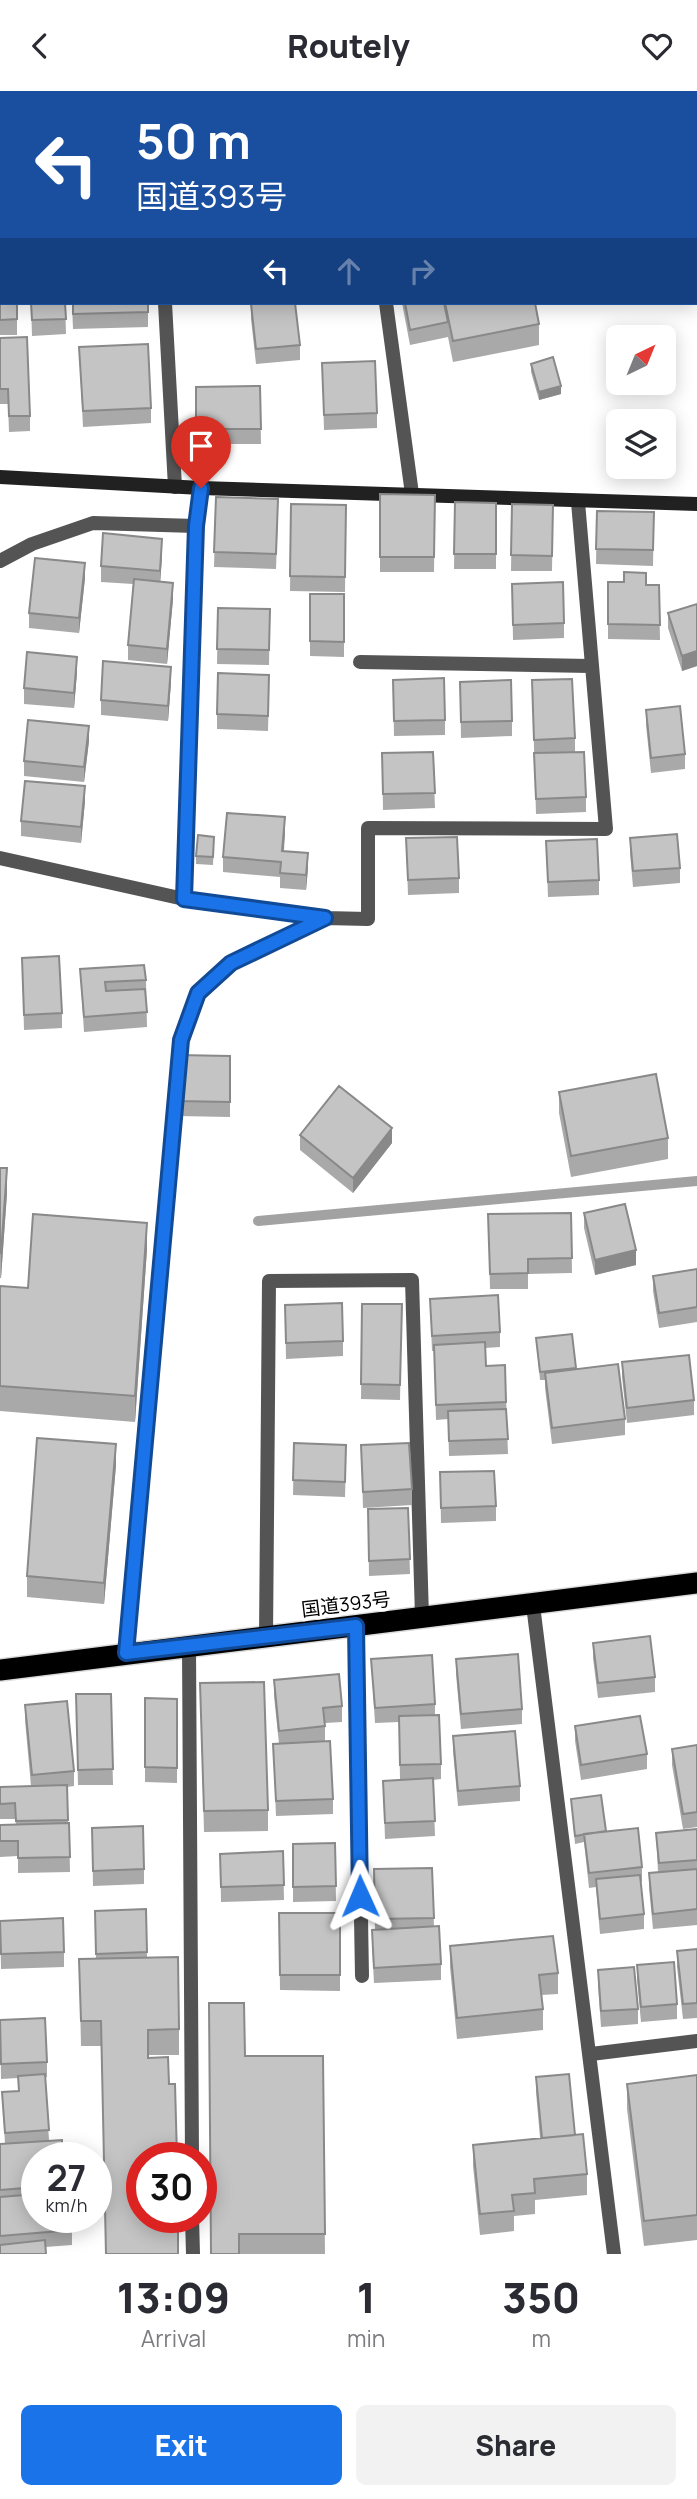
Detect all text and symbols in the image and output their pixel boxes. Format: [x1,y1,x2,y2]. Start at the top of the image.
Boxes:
text: Routely [287,24,410,68]
icon: back [21,27,59,65]
icon: heart [638,27,676,65]
text: 50 m [136,107,251,174]
icon: left [21,119,112,210]
text: 国道393号 [136,174,287,218]
icon: left [257,252,295,290]
icon: ahead [330,252,368,290]
icon: right [403,252,441,290]
north arrow [606,325,676,395]
map controls [606,325,676,479]
button: layers [606,409,676,479]
pin [171,416,231,488]
icon: arrive [182,427,220,465]
street label: 国道393号 [300,1586,392,1622]
position arrow [323,1859,397,1933]
speed limit sign: 30 [126,2142,217,2233]
text: 27 [47,2154,86,2202]
text: km/h [46,2193,87,2217]
text: 13:09 [117,2268,230,2326]
text: 1 [357,2268,376,2326]
text: 350 [502,2268,580,2326]
text: Arrival [141,2322,206,2354]
text: min [347,2322,386,2354]
text: m [531,2322,551,2354]
button: Exit [21,2405,342,2485]
button: Share [356,2405,676,2485]

